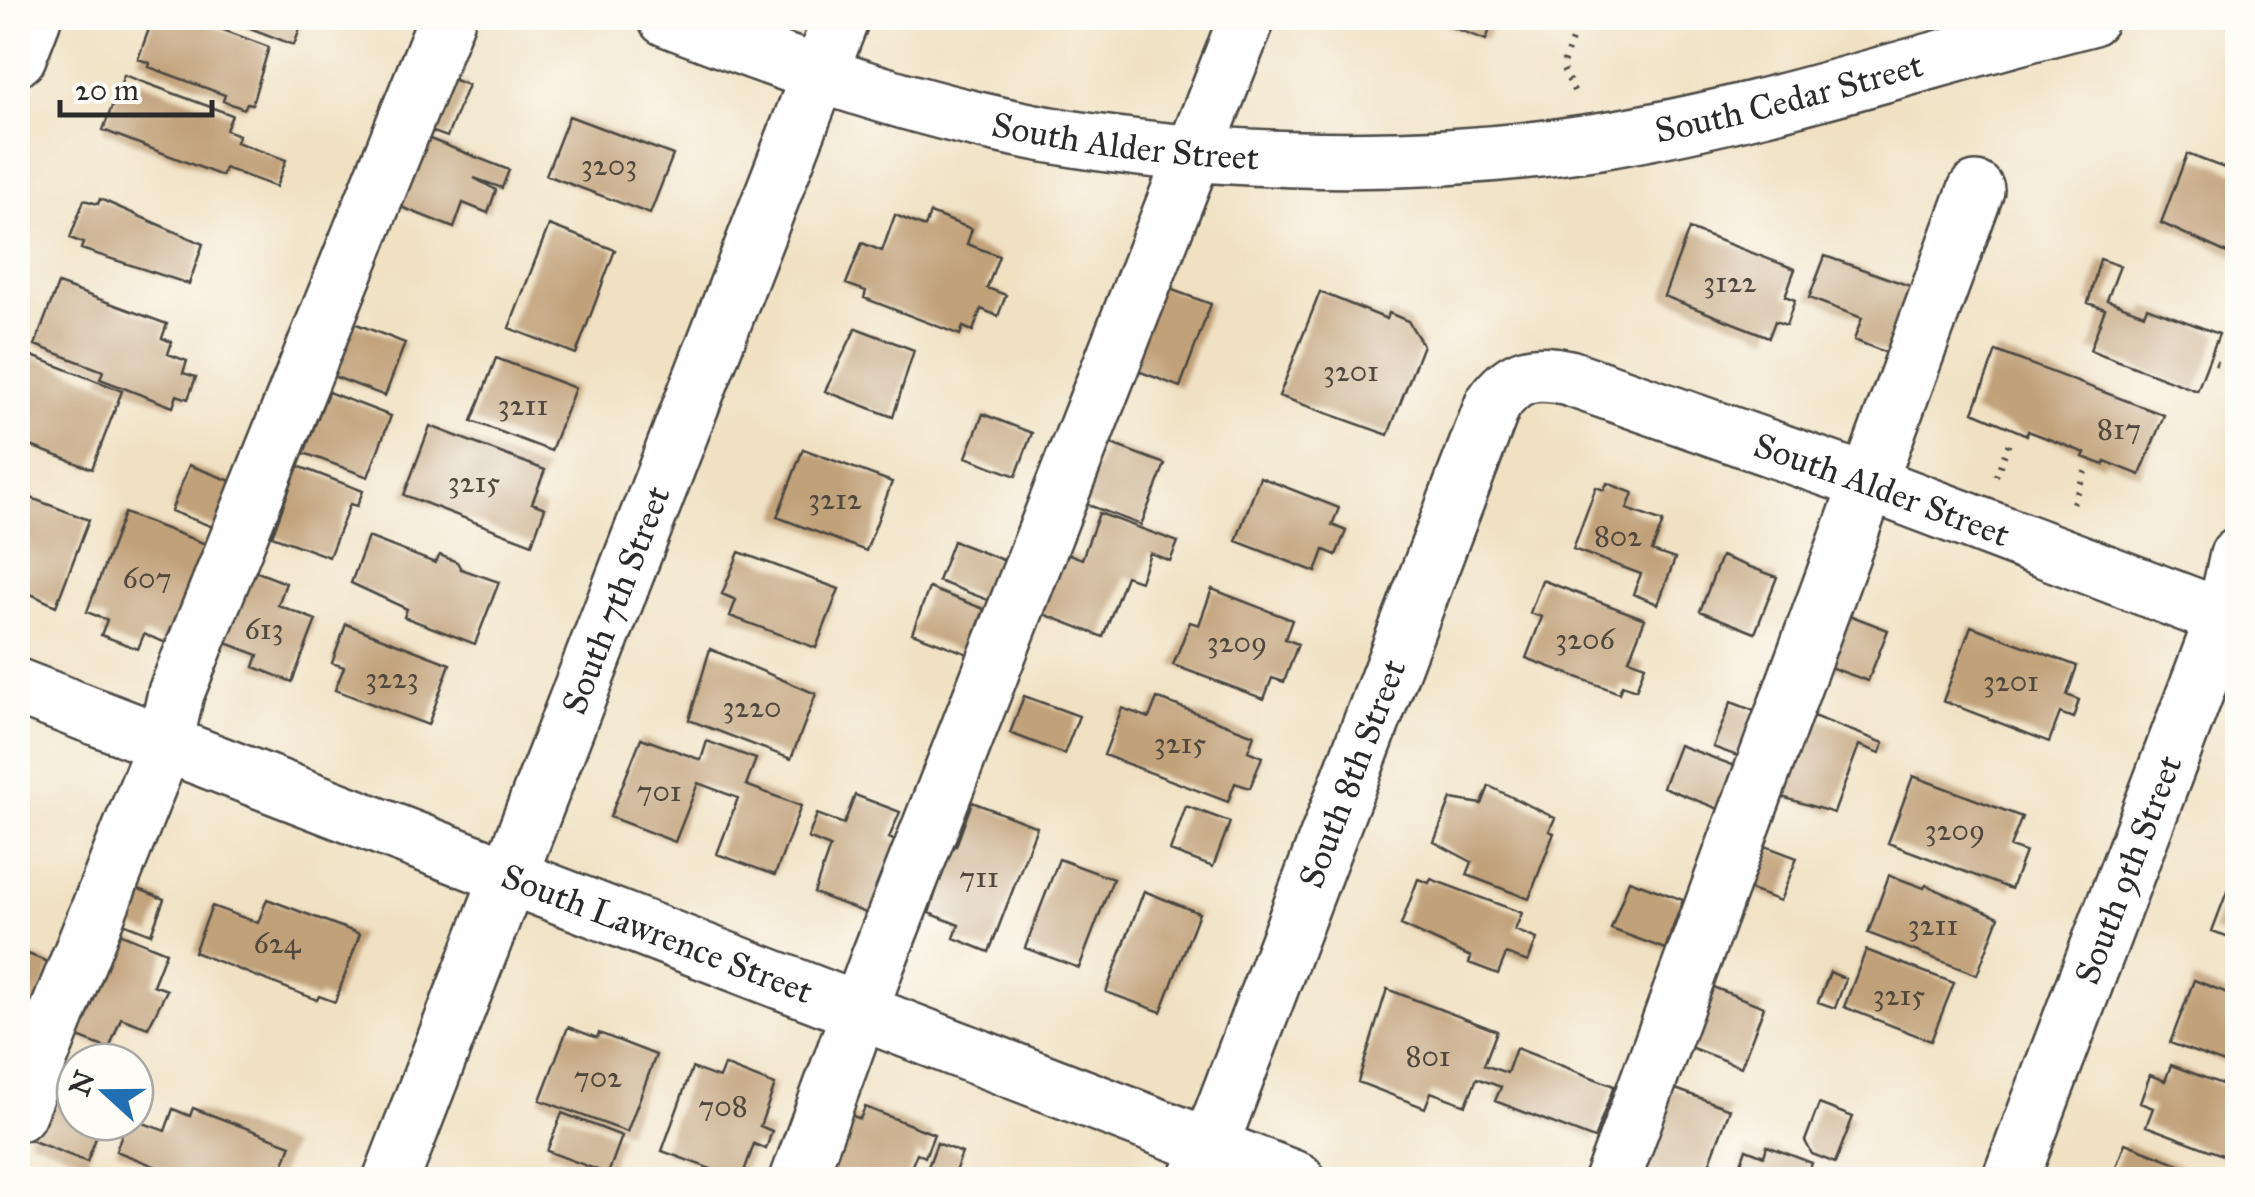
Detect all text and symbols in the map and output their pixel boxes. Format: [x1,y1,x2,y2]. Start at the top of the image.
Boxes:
street label: South Cedar Street [1651,44,1928,152]
scale bar [60,55,212,117]
text: 20 m [75,72,139,108]
street label: South Alder Street [988,103,1260,180]
house number: 3203 [581,147,637,183]
house number: 3122 [1703,264,1757,300]
house number: 3201 [1323,353,1379,389]
house number: 3211 [498,387,548,423]
house number: 817 [2097,411,2141,447]
street label: South Alder Street [1748,424,2015,556]
house number: 3215 [448,464,500,500]
street label: South 7th Street [552,480,680,720]
house number: 3212 [808,481,862,517]
house number: 802 [1594,518,1642,554]
house number: 607 [123,560,171,596]
house number: 613 [244,611,284,647]
house number: 3206 [1555,621,1616,657]
house number: 3209 [1207,624,1267,661]
street label: South 8th Street [1289,653,1416,894]
house number: 3223 [365,660,419,696]
house number: 3201 [1983,663,2039,699]
house number: 3220 [723,689,781,725]
house number: 3215 [1154,725,1206,761]
street label: South 9th Street [2065,749,2191,990]
house number: 701 [636,773,682,809]
house number: 3209 [1925,812,1985,849]
street label: South Lawrence Street [495,854,819,1013]
house number: 711 [959,859,999,895]
house number: 3211 [1908,907,1958,943]
house number: 624 [254,925,302,961]
house number: 3215 [1873,977,1925,1013]
house number: 801 [1406,1038,1451,1074]
north arrow [55,1042,155,1142]
house number: 702 [574,1059,622,1095]
text: N [62,1066,103,1101]
house number: 708 [698,1088,748,1124]

